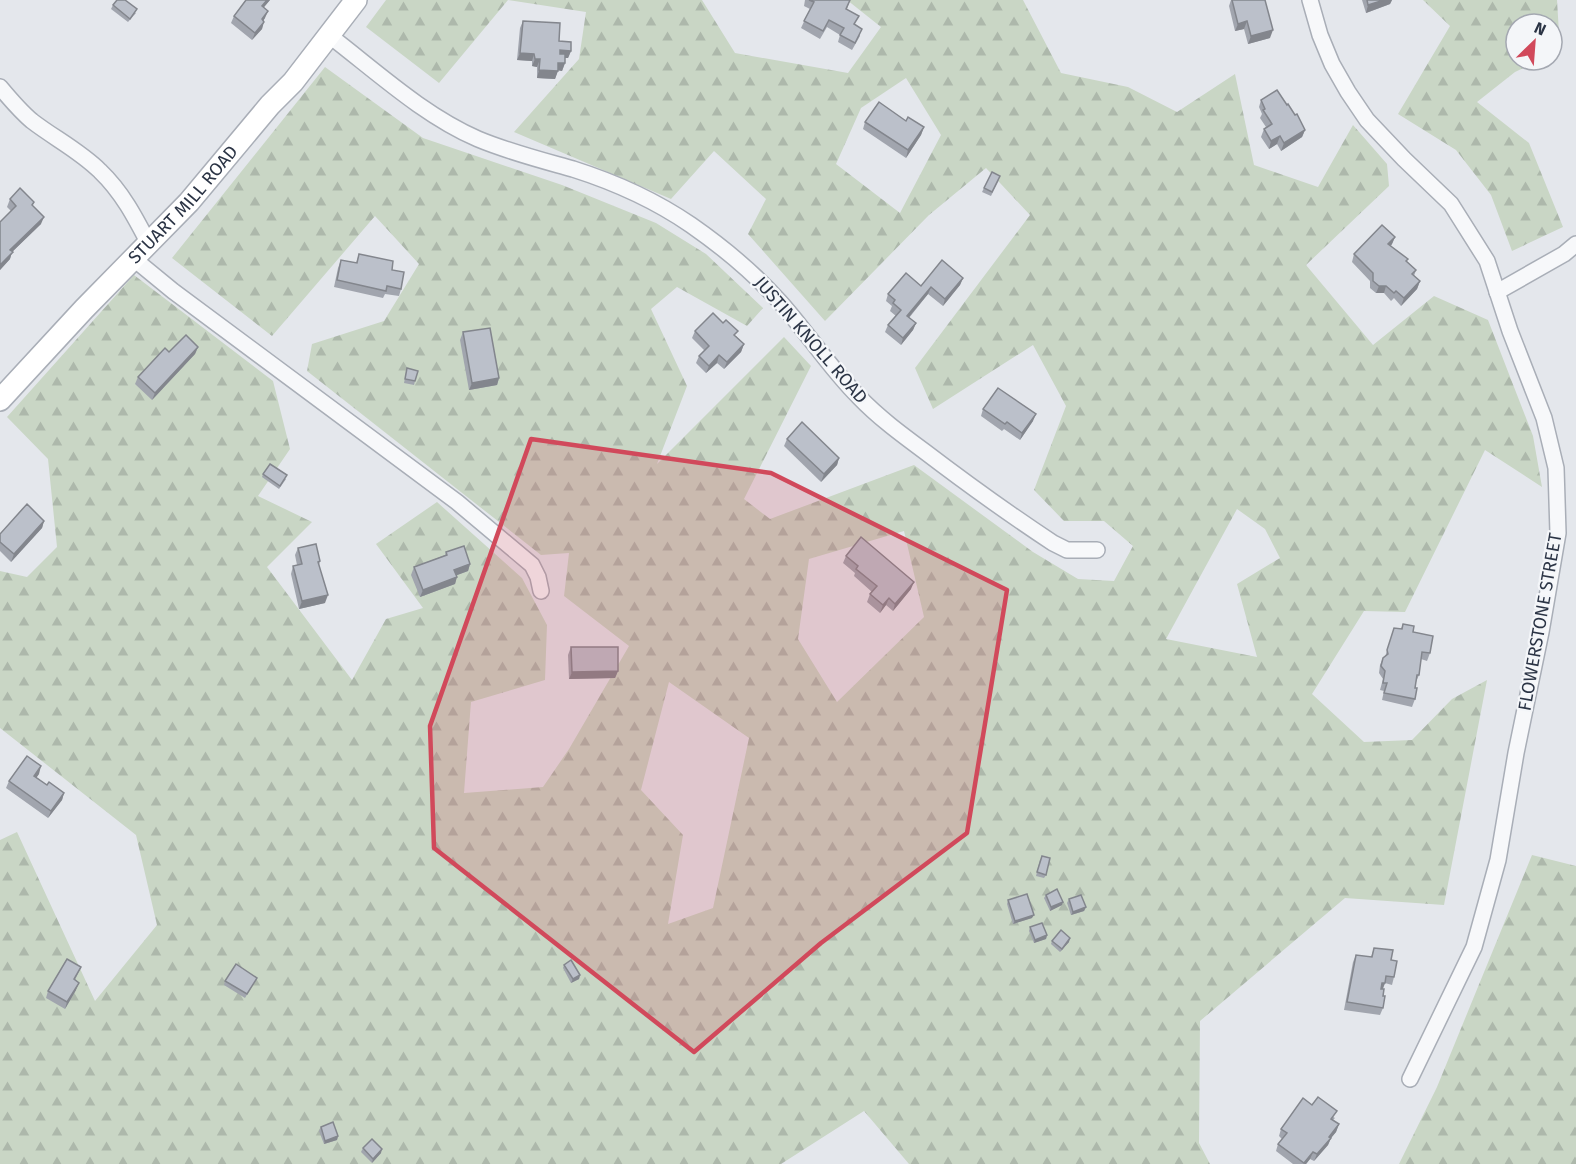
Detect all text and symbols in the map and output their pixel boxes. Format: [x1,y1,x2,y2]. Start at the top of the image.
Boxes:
north arrow [1504,12,1564,72]
text: N [1531,18,1549,40]
street label: STUART MILL ROAD [124,141,243,268]
street label: JUSTIN KNOLL ROAD [750,272,872,408]
street label: FLOWERSTONE STREET [1514,531,1567,713]

